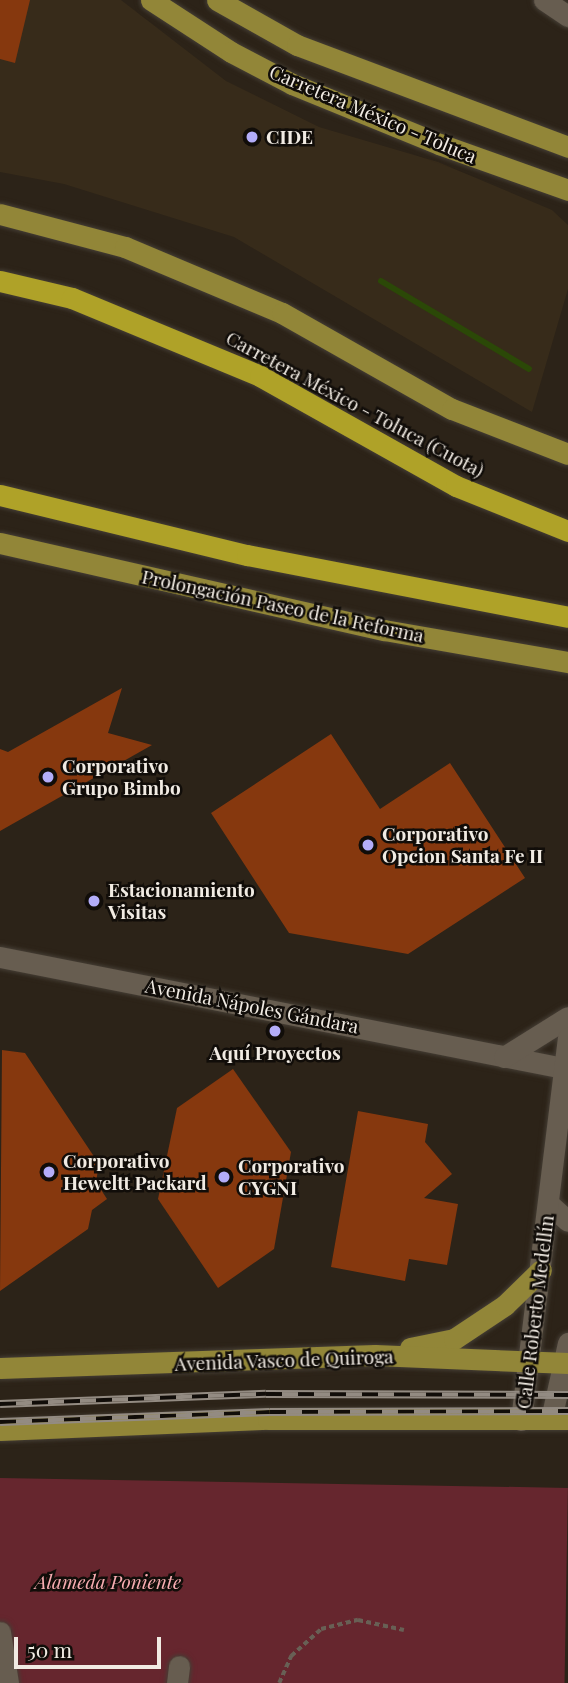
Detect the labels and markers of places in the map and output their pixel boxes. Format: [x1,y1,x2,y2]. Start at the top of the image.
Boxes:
place label: CIDE [266,126,313,148]
marker: CIDE [244,129,260,145]
place label: Corporativo Grupo Bimbo [62,755,181,799]
marker: Corporativo Grupo Bimbo [40,769,56,785]
place label: Corporativo Opcion Santa Fe II [382,823,543,867]
marker: Corporativo Opcion Santa Fe II [360,837,376,853]
place label: Estacionamiento Visitas [108,879,255,923]
marker: Estacionamiento Visitas [86,893,102,909]
marker: Aquí Proyectos [267,1023,283,1039]
place label: Aquí Proyectos [209,1042,341,1064]
place label: Corporativo Heweltt Packard [63,1150,207,1194]
place label: Corporativo CYGNI [238,1155,345,1199]
marker: Corporativo Heweltt Packard [41,1164,57,1180]
marker: Corporativo CYGNI [216,1169,232,1185]

